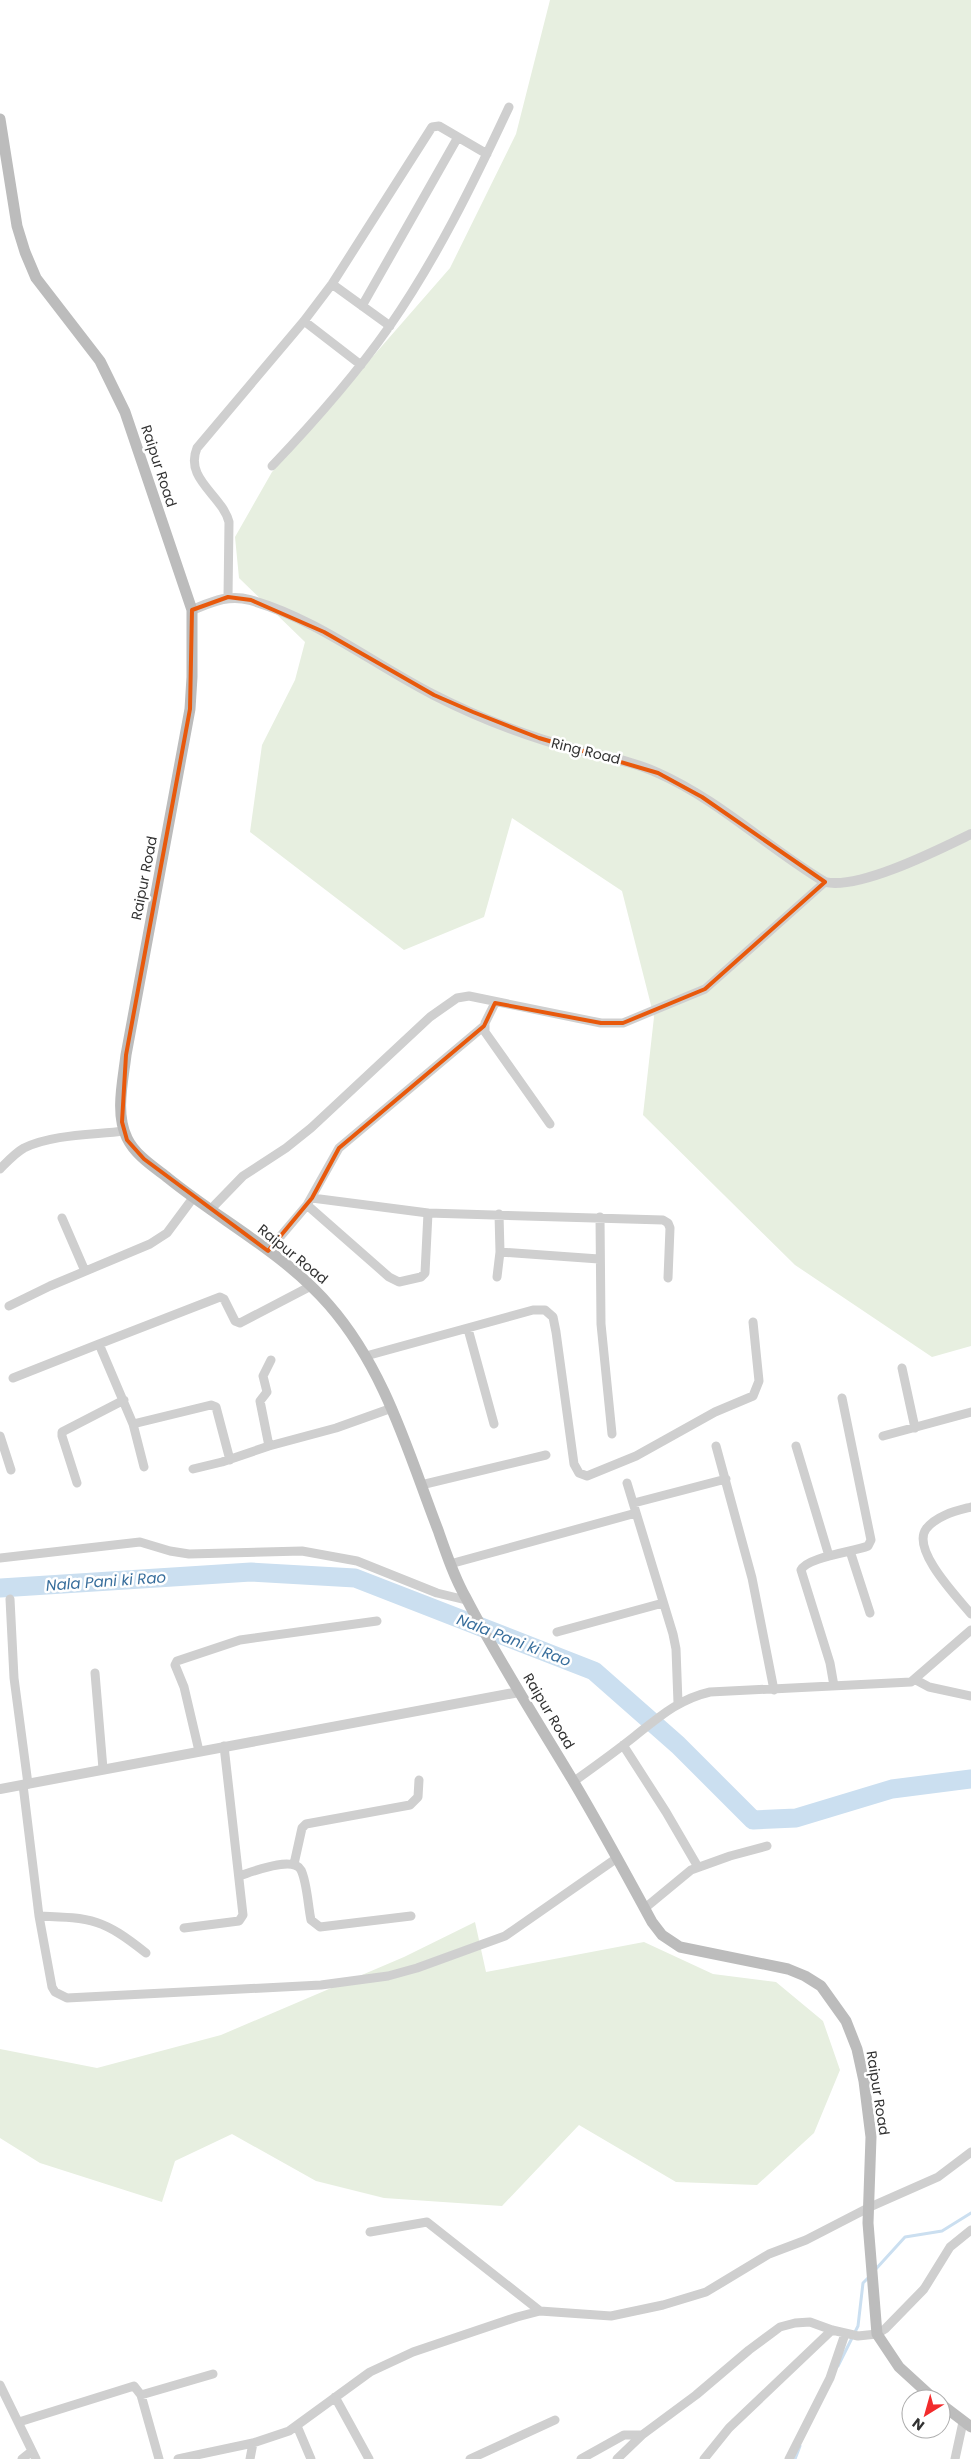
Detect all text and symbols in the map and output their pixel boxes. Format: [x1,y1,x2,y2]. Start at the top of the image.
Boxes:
street label: Raipur Road [136,422,182,510]
street label: Ring Road [549,733,623,769]
street label: Raipur Road [126,834,162,922]
street label: Raipur Road [254,1219,332,1289]
water label: Nala Pani ki Rao [45,1566,167,1596]
water label: Nala Pani ki Rao [454,1609,574,1671]
street label: Raipur Road [518,1669,580,1753]
street label: Raipur Road [861,2049,895,2137]
north arrow [901,2389,951,2439]
text: N [908,2413,928,2436]

